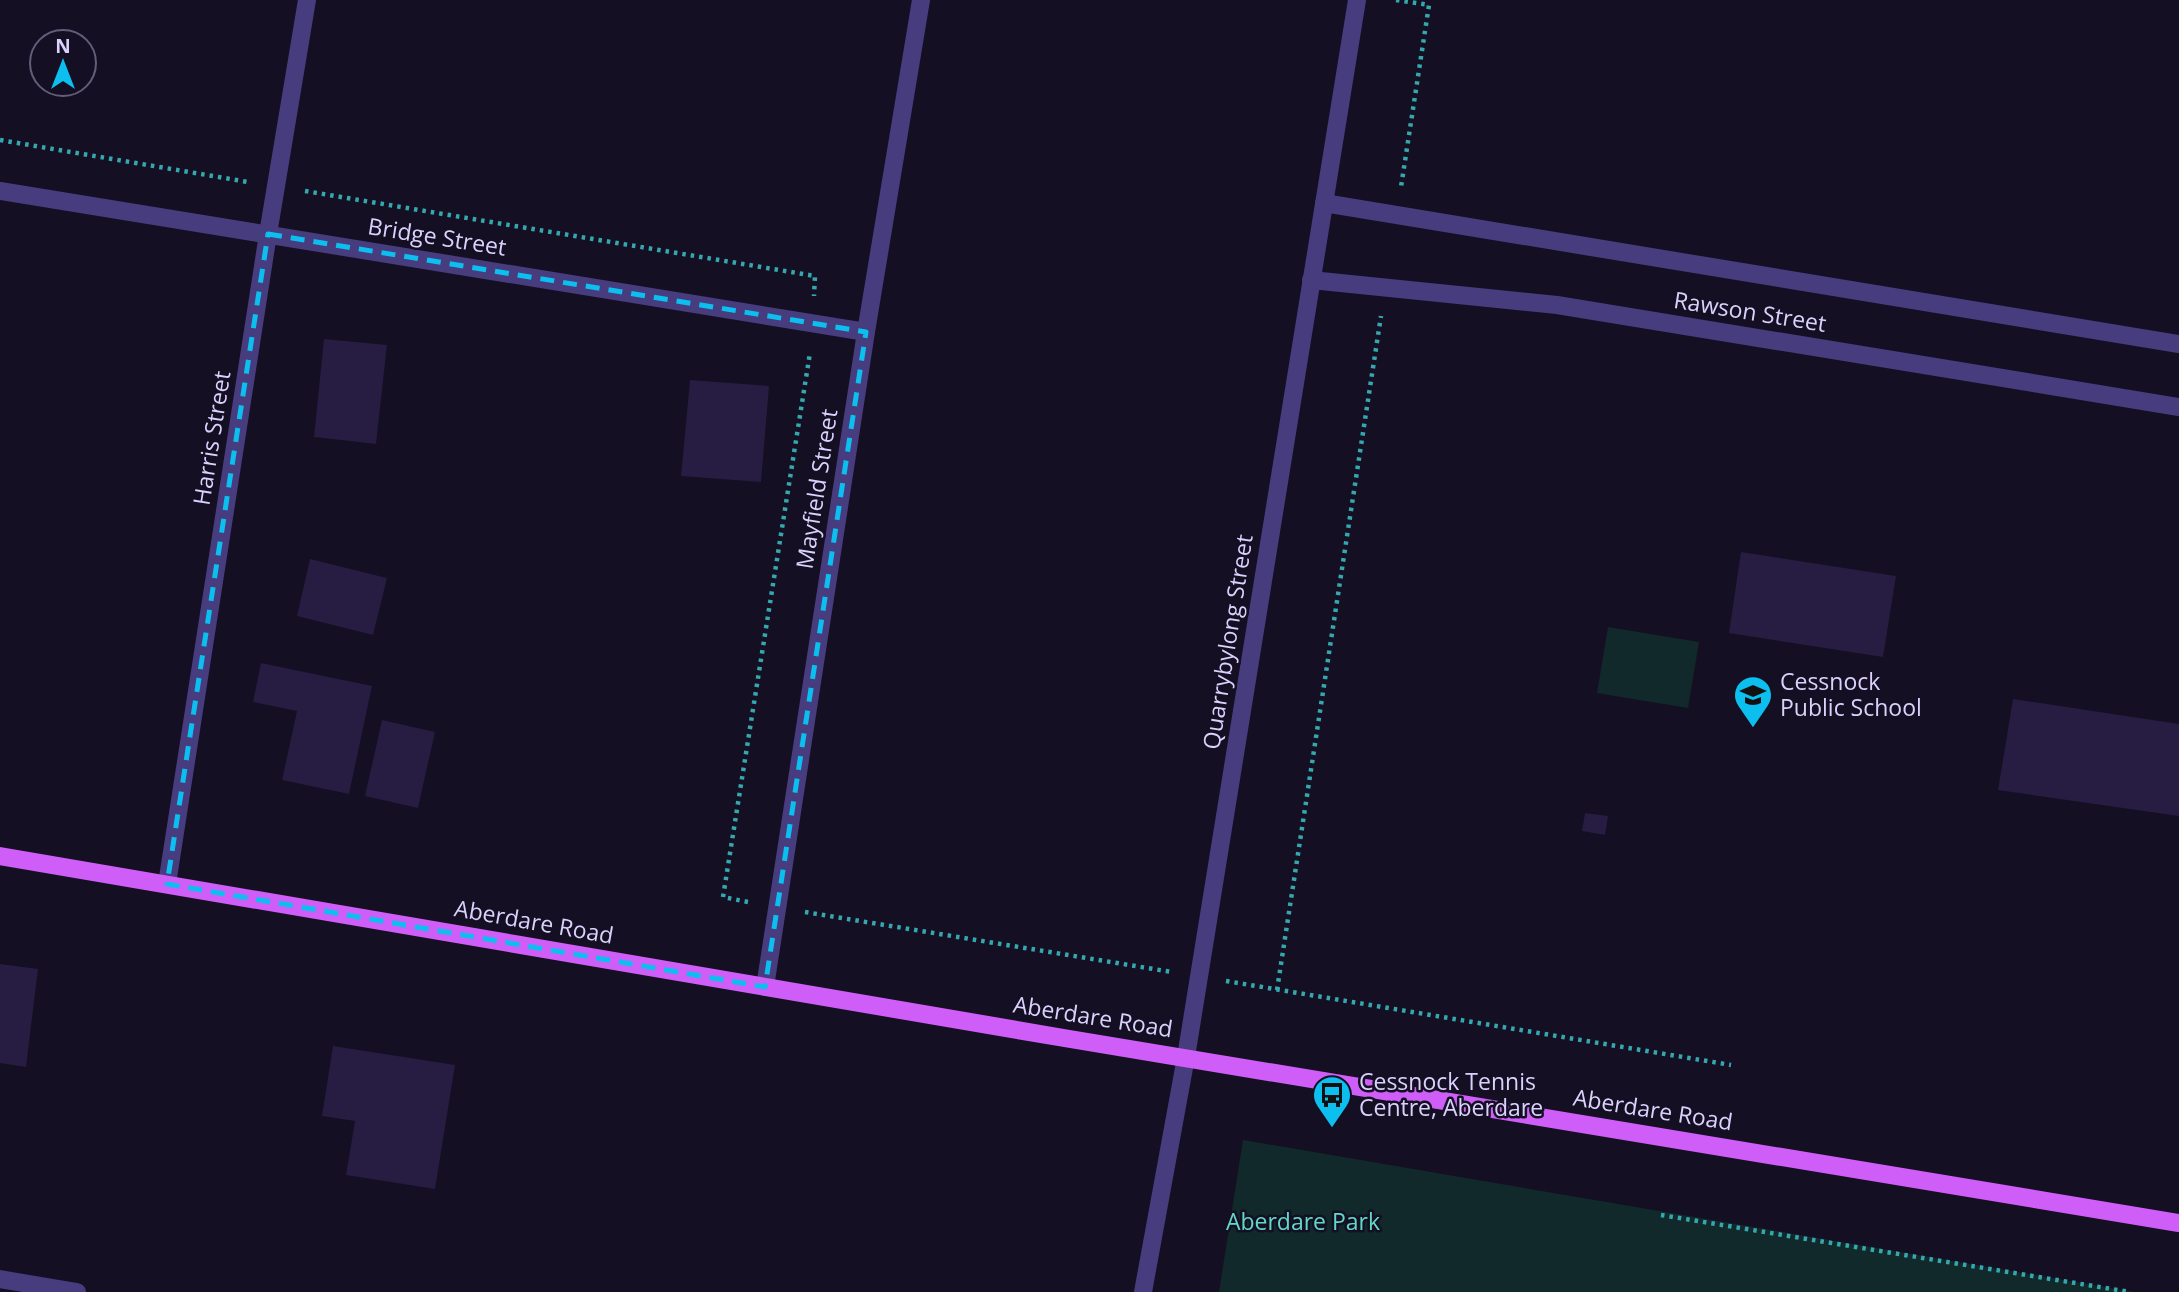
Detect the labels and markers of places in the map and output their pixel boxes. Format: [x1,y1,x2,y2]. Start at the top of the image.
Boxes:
place label: Cessnock Public School [1780,665,1922,723]
school or university icon: Cessnock Public School [1732,674,1774,729]
place label: Cessnock Tennis Centre, Aberdare [1359,1065,1543,1123]
bus stop icon: Cessnock Tennis Centre, Aberdare [1311,1074,1353,1129]

